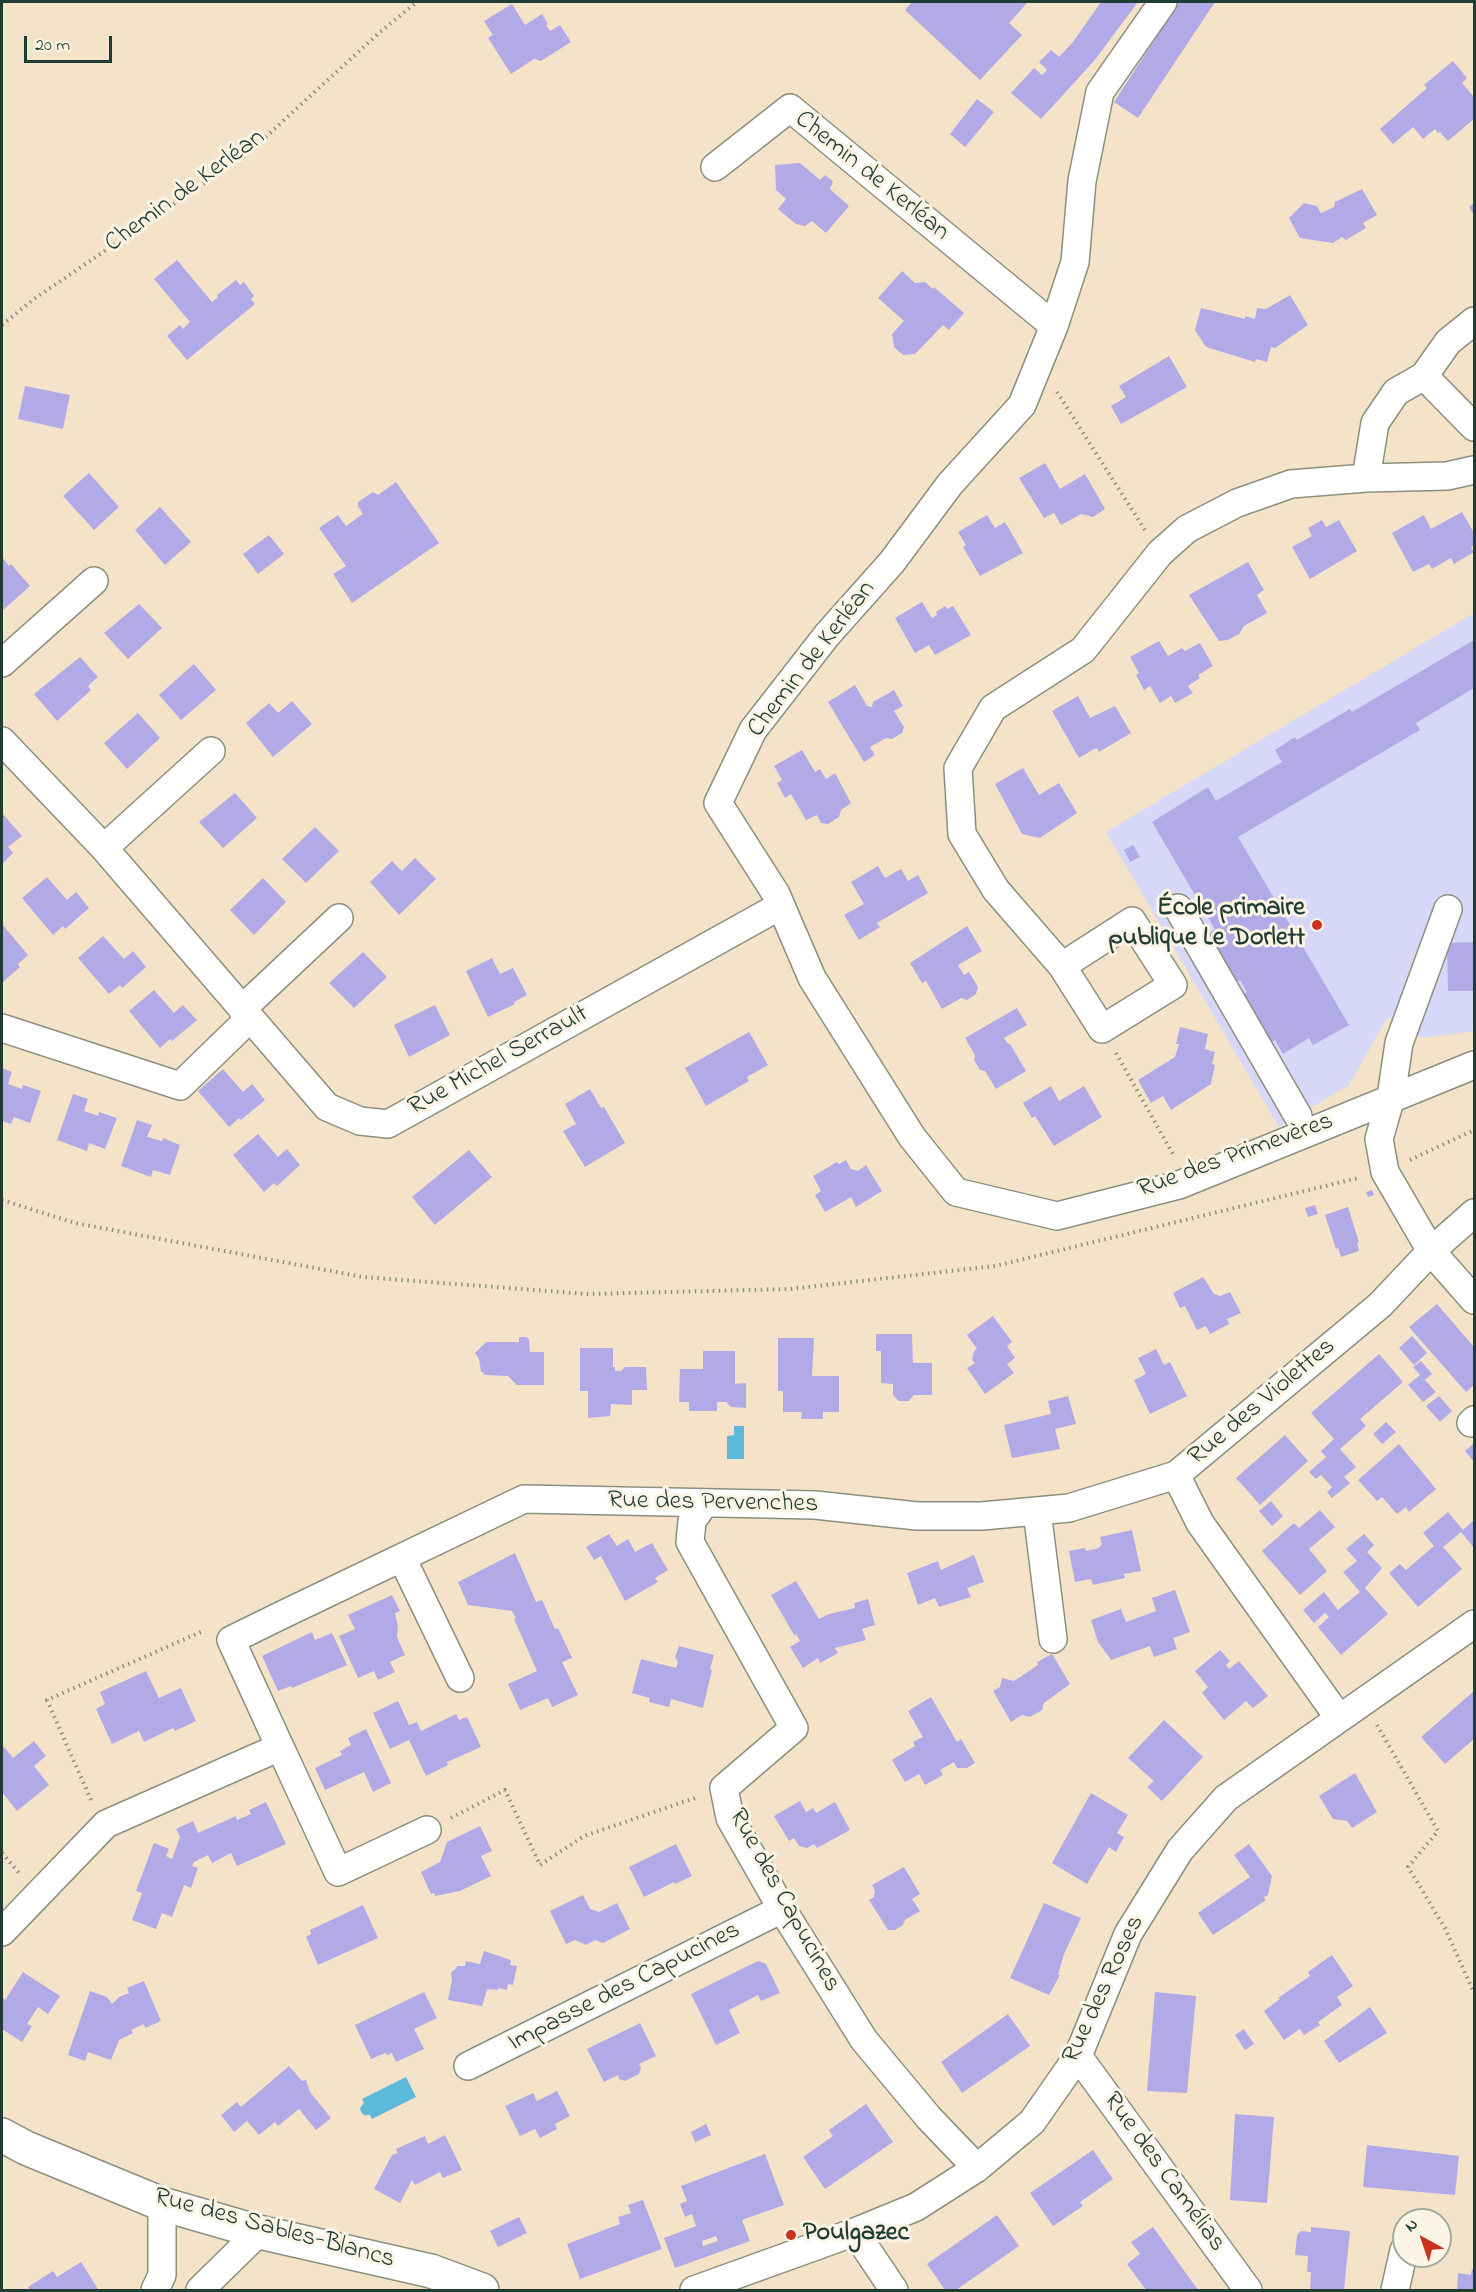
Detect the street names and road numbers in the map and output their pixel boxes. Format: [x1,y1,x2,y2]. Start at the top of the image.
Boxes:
street label: Chemin de Kerléan [787,105,955,249]
street label: Chemin de Kerléan [100,123,272,261]
street label: Chemin de Kerléan [742,575,884,745]
street label: Rue Michel Serrault [404,1000,594,1124]
street label: Rue des Primevères [1134,1107,1338,1207]
street label: Rue des Violettes [1183,1332,1343,1474]
street label: Rue des Pervenches [607,1487,819,1521]
street label: Rue des Capucines [720,1804,846,1998]
street label: Rue des Roses [1057,1911,1153,2069]
street label: Impasse des Capucines [504,1916,746,2060]
street label: Rue des Camélias [1095,2087,1231,2259]
street label: Rue des Sables-Blancs [150,2183,398,2277]

